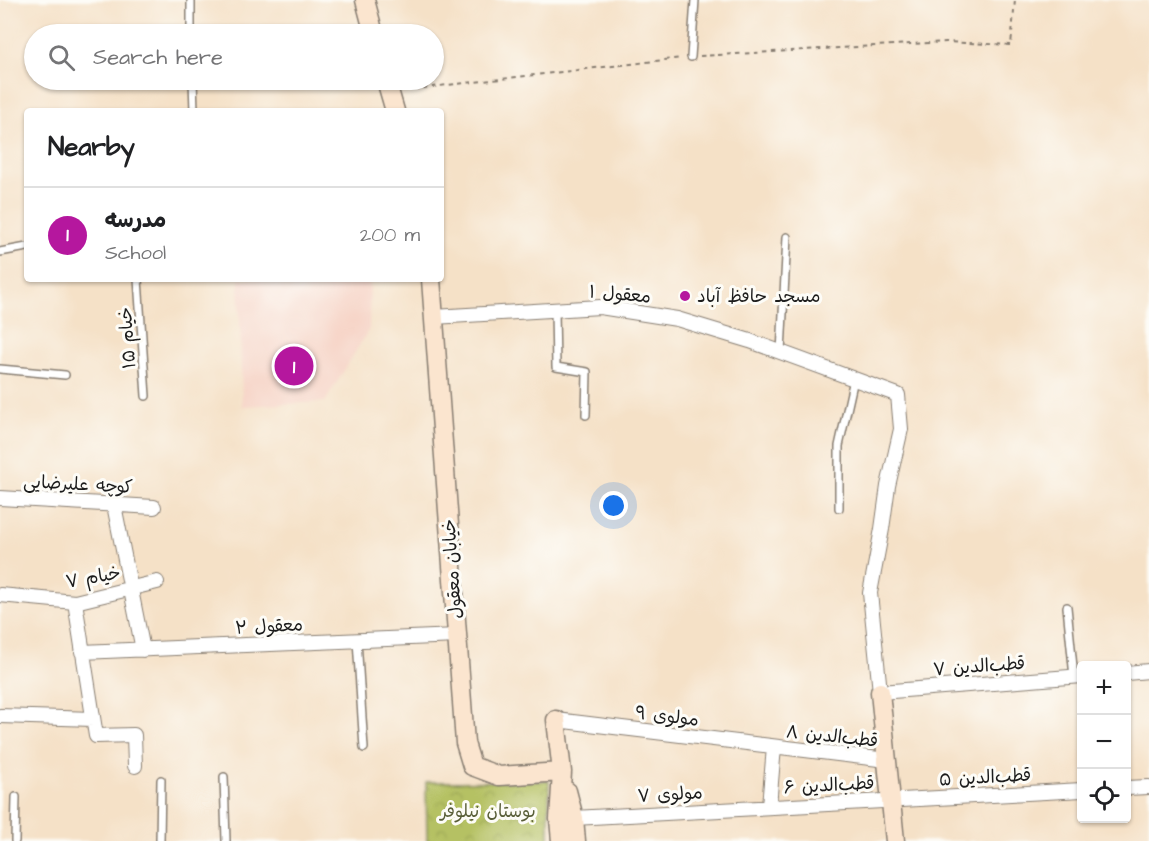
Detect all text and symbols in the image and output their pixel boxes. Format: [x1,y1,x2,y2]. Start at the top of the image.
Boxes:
search box [24,24,444,90]
icon: search [45,41,78,74]
text: Search here [93,42,223,73]
text: Nearby [48,129,135,165]
text: مدرسه [105,205,166,236]
text: 1 [66,221,69,249]
text: 200 m [360,221,420,249]
text: School [105,239,166,267]
street label: معقول ۱ [588,279,652,310]
place label: مسجد حافظ آباد [697,284,820,309]
marker: مسجد حافظ آباد [678,289,692,303]
street label: خیام ۱۵ [113,306,143,370]
pin: 1 [274,344,314,388]
street label: کوچه علیرضایی [23,469,134,500]
your location [599,491,628,520]
street label: خیابان معقول [437,518,468,620]
street label: خیام ۷ [64,560,123,596]
street label: معقول ۲ [235,612,304,641]
street label: قطب‌الدین ۷ [932,651,1026,682]
map controls [1077,661,1131,823]
button: + [1077,661,1131,715]
street label: مولوی ۹ [634,700,700,733]
button: − [1077,715,1131,769]
street label: قطب‌الدین ۸ [785,719,879,754]
street label: قطب‌الدین ۵ [938,763,1032,792]
button: locate [1077,769,1131,823]
street label: قطب‌الدین ۶ [783,771,875,800]
street label: مولوی ۷ [637,780,703,809]
park label: بوستان نیلوفر [438,799,536,824]

